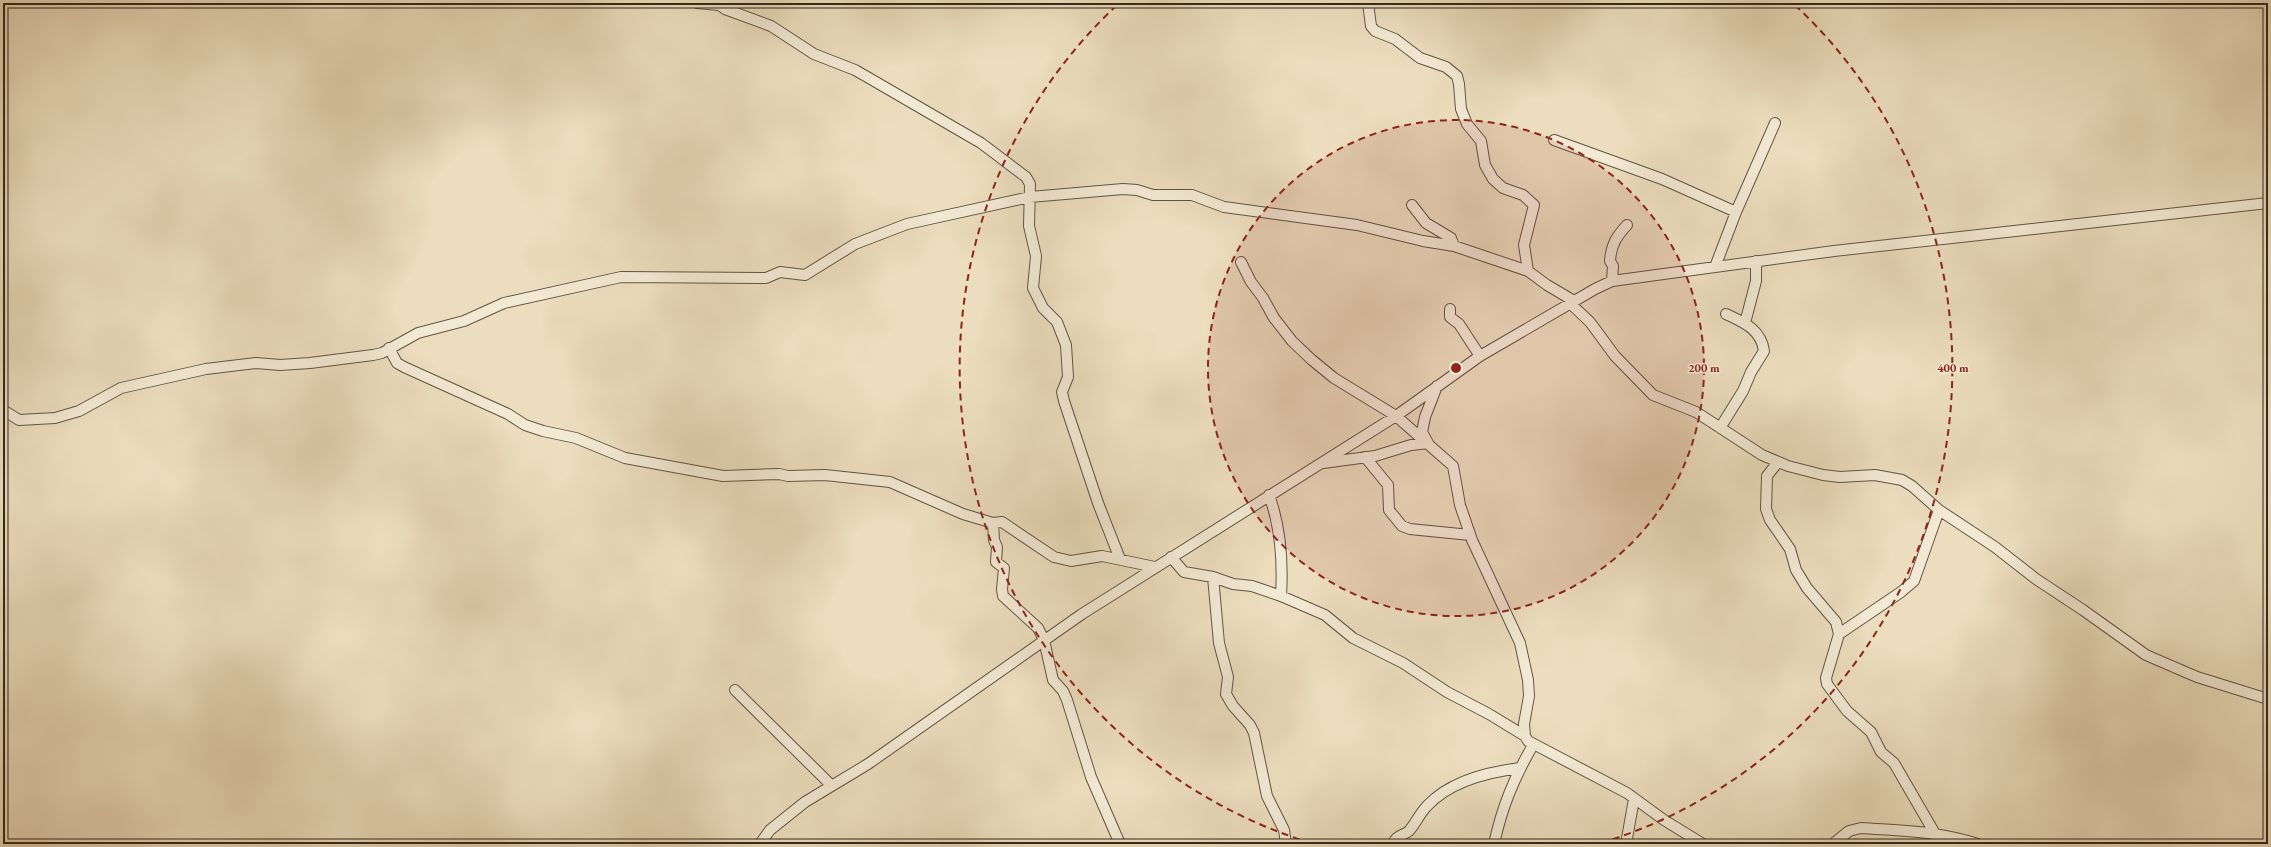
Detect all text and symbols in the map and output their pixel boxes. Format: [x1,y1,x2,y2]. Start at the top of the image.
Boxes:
text: 200 m [1688,360,1720,376]
text: 400 m [1937,360,1969,376]
centre of rings [1449,361,1463,375]

